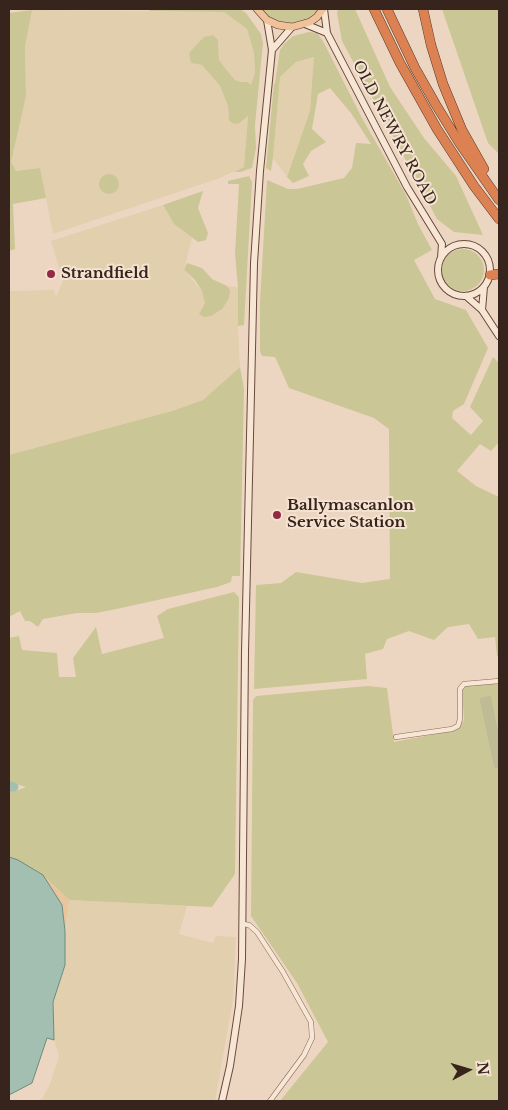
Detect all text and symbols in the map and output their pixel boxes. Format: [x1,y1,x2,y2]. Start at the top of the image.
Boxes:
street label: OLD NEWRY ROAD [348,58,440,208]
place label: Strandfield [61,265,149,283]
marker: Strandfield [45,268,57,280]
place label: Ballymascanlon Service Station [287,497,414,532]
marker: Ballymascanlon Service Station [271,509,283,521]
north arrow [443,1045,493,1095]
text: N [473,1061,493,1076]

